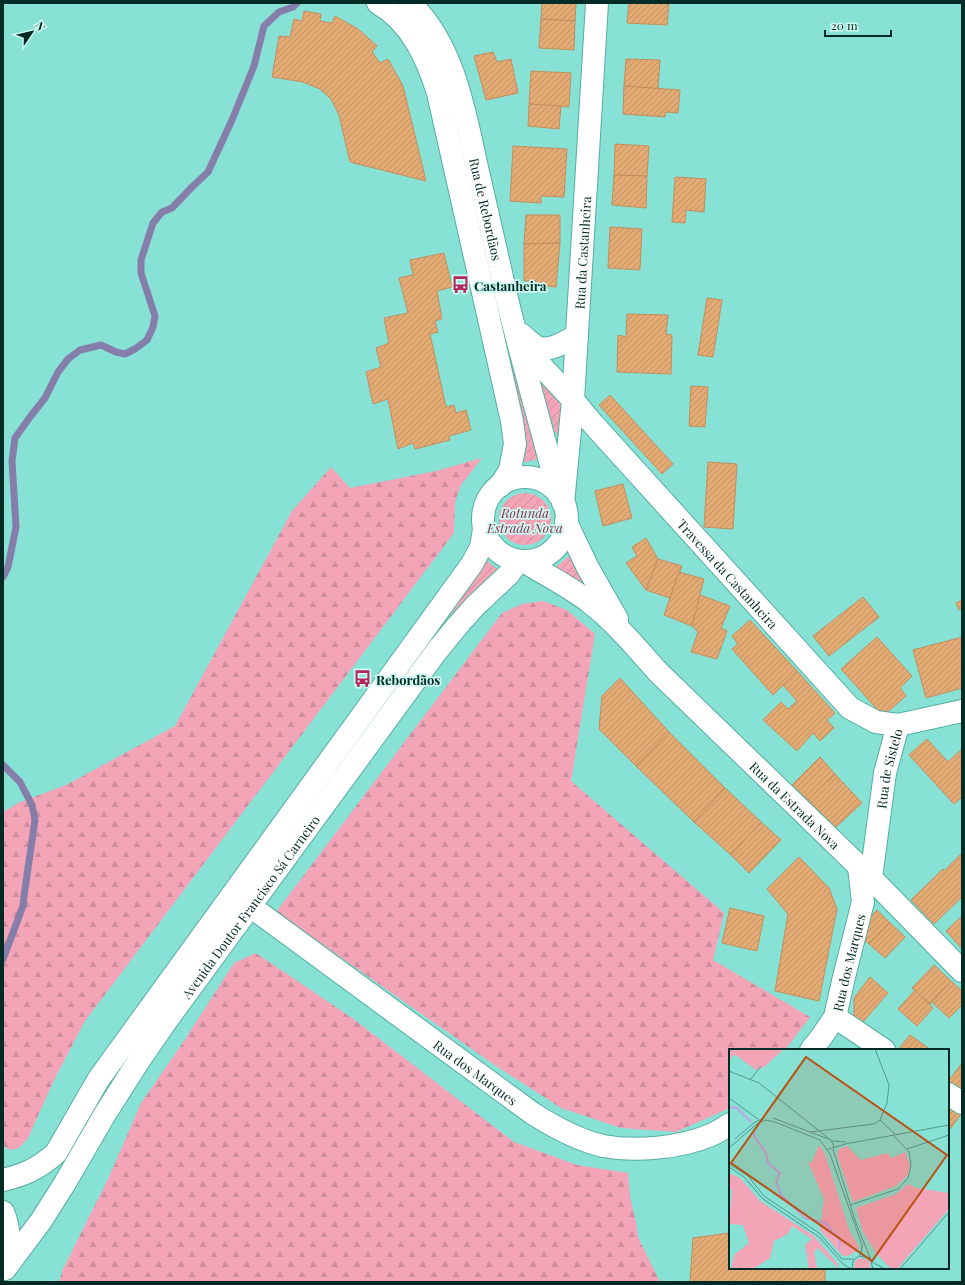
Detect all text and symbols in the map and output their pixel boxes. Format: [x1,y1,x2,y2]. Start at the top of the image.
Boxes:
north arrow [12,12,52,52]
scale bar [825,12,891,38]
text: 20 m [831,17,858,33]
text: N [32,18,49,34]
street label: Rua de Rebordãos [467,156,506,262]
street label: Rua da Castanheira [570,195,594,310]
bus stop icon: Castanheira [451,275,471,295]
place label: Castanheira [474,277,547,294]
park label: Rotunda Estrada Nova [486,504,563,536]
street label: Travessa da Castanheira [674,515,782,632]
bus stop icon: Rebordãos [353,669,373,689]
place label: Rebordãos [376,671,440,688]
street label: Rua de Sistelo [872,727,905,810]
street label: Rua da Estrada Nova [747,757,844,853]
street label: Avenida Doutor Francisco Sá Carneiro [177,811,323,1002]
street label: Rua dos Marques [828,912,868,1013]
street label: Rua dos Marques [430,1035,521,1108]
inset map [729,1049,949,1269]

